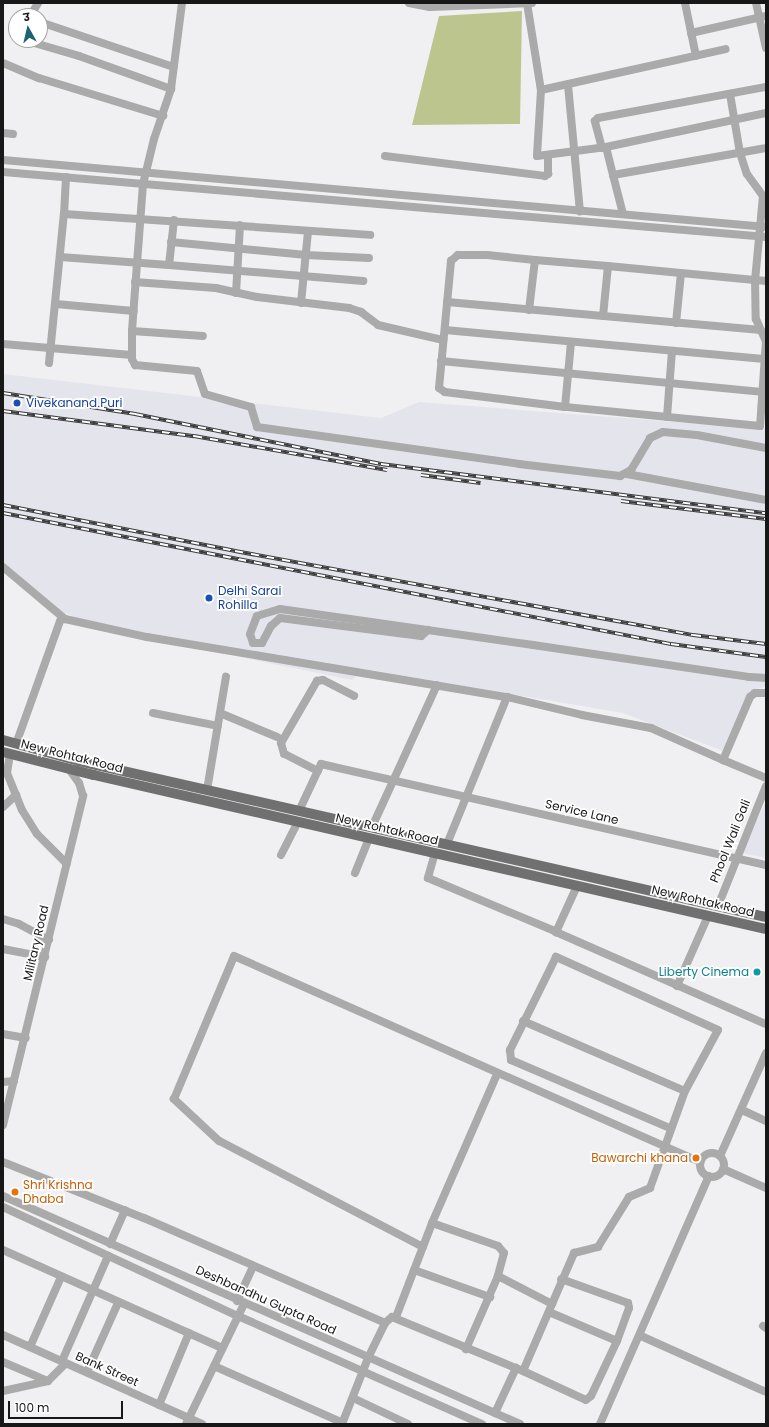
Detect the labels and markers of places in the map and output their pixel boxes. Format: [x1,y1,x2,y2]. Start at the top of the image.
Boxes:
place label: Vivekanand Puri [26,396,122,410]
marker: Vivekanand Puri [11,397,23,409]
place label: Delhi Sarai Rohilla [218,584,281,612]
marker: Delhi Sarai Rohilla [203,592,215,604]
place label: Liberty Cinema [659,965,749,979]
marker: Liberty Cinema [752,967,762,977]
place label: Bawarchi khana [591,1151,688,1165]
marker: Bawarchi khana [691,1153,701,1163]
place label: Shri Krishna Dhaba [23,1178,93,1206]
marker: Shri Krishna Dhaba [10,1187,20,1197]

